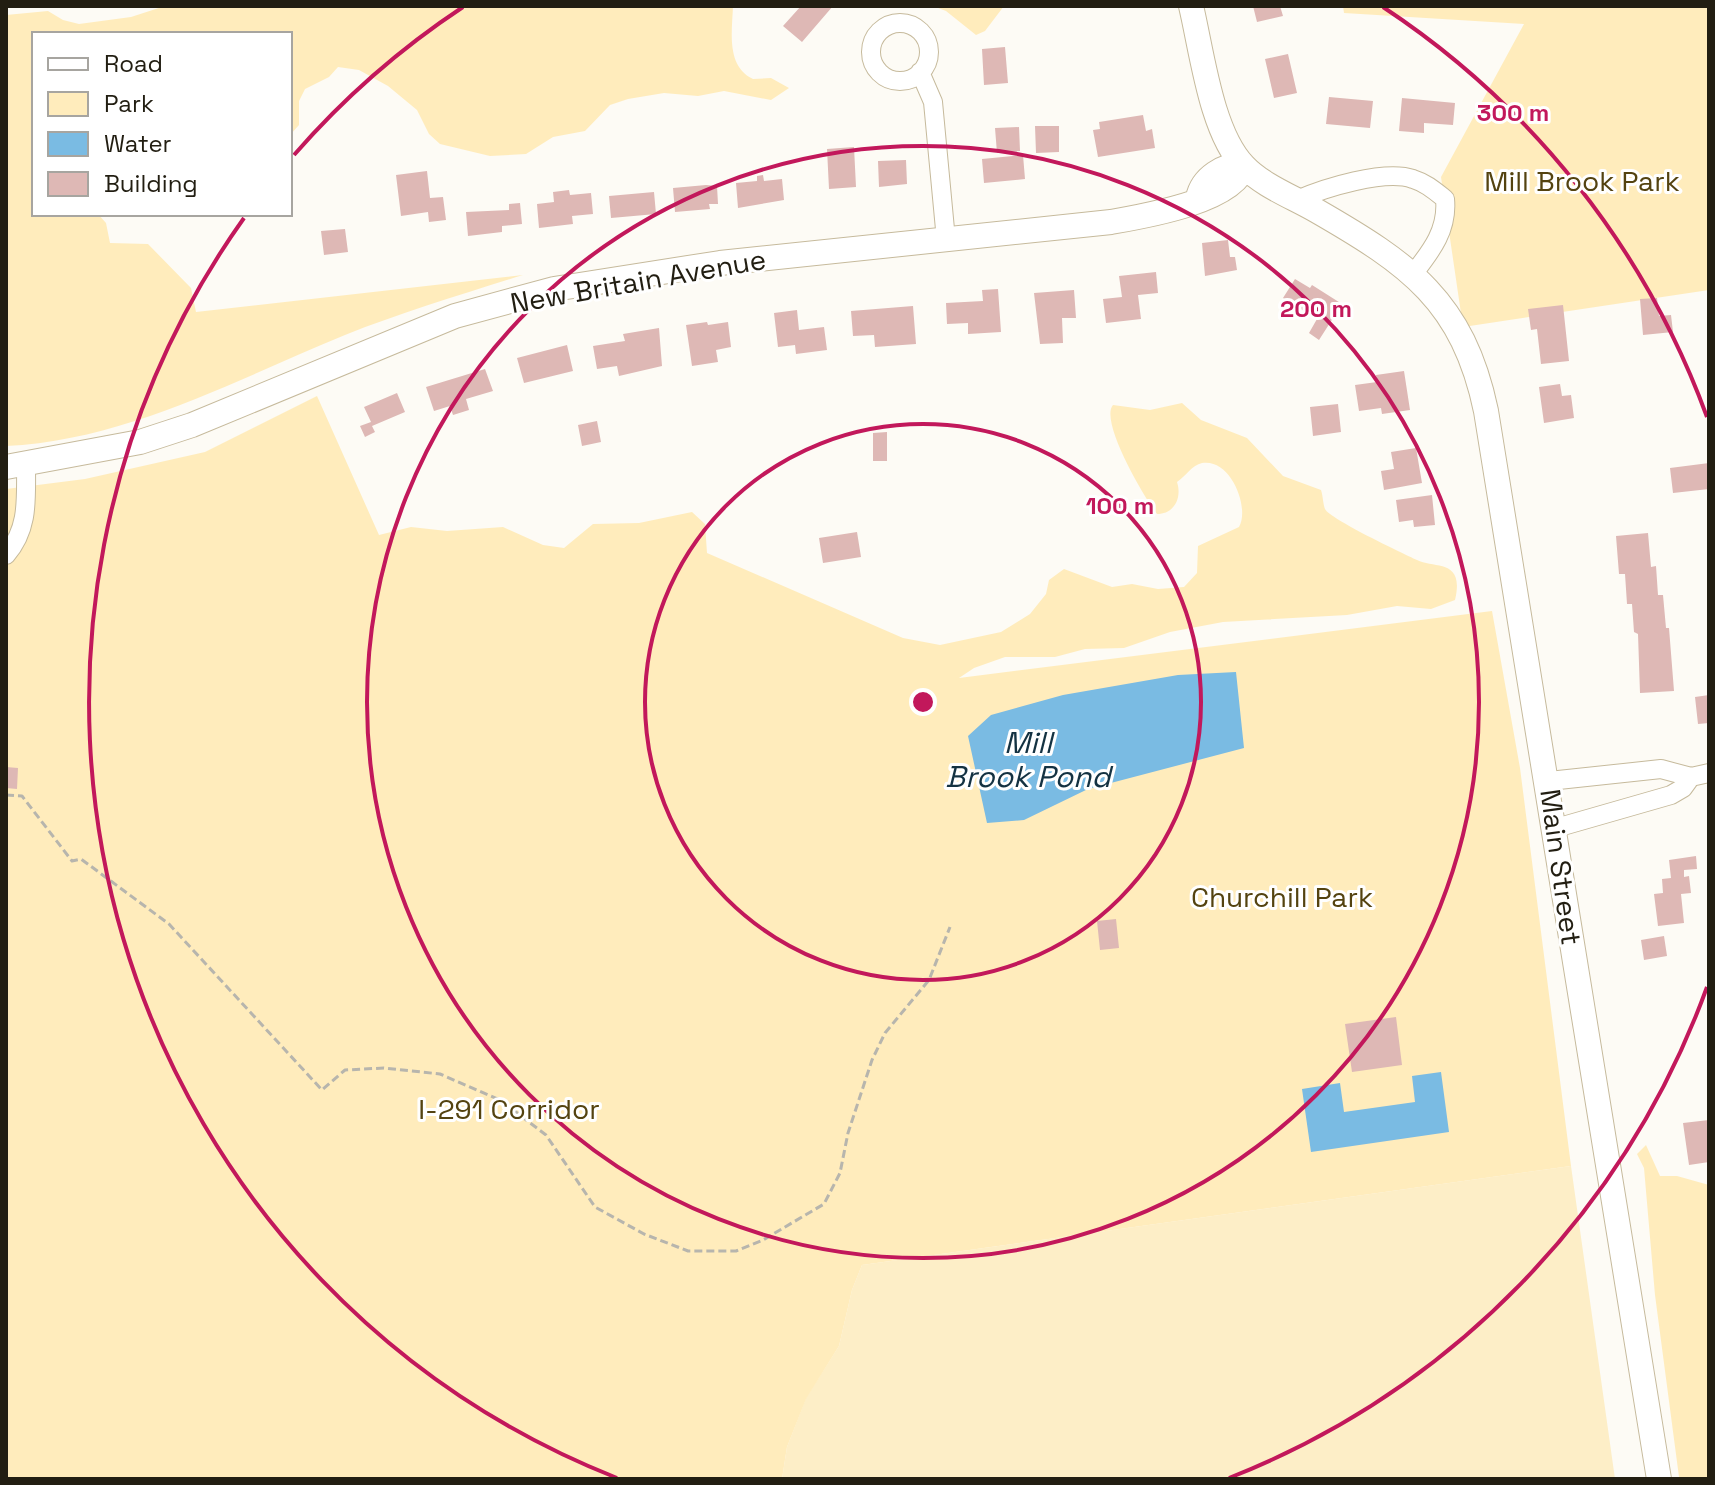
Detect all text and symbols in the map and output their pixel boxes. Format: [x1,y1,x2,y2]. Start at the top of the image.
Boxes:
legend [32,32,292,216]
text: Road [104,48,163,79]
text: Park [104,88,154,119]
text: 300 m [1477,97,1549,128]
text: Water [104,128,172,159]
park label: Mill Brook Park [1484,163,1680,199]
text: Building [104,168,198,199]
street label: New Britain Avenue [507,241,769,321]
text: 200 m [1280,293,1352,324]
text: 100 m [1086,490,1154,521]
centre of rings [909,688,937,716]
water label: Mill Brook Pond [945,723,1114,796]
street label: Main Street [1532,787,1590,947]
park label: Churchill Park [1191,879,1373,915]
park label: I-291 Corridor [418,1091,600,1127]

